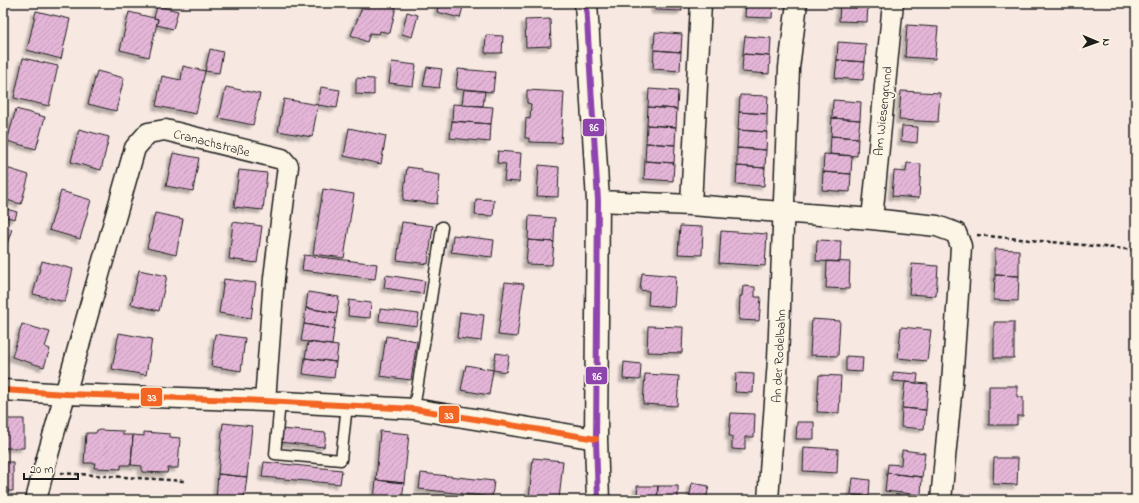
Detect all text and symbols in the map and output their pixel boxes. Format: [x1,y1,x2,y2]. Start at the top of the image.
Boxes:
north arrow [1077,22,1117,62]
text: N [1098,38,1114,46]
street label: Am Wiesengrund [869,65,899,157]
line badge: 86 [582,118,605,137]
text: 86 [589,120,599,136]
street label: Cranachstraße [171,125,252,162]
street label: An der Rodelbahn [768,309,791,403]
line badge: 86 [585,366,608,385]
text: 86 [592,369,602,385]
line badge: 33 [140,387,163,407]
text: 33 [146,390,157,406]
line badge: 33 [438,405,460,424]
text: 33 [443,408,454,424]
scale bar [24,455,78,481]
text: 20 m [30,461,53,479]

